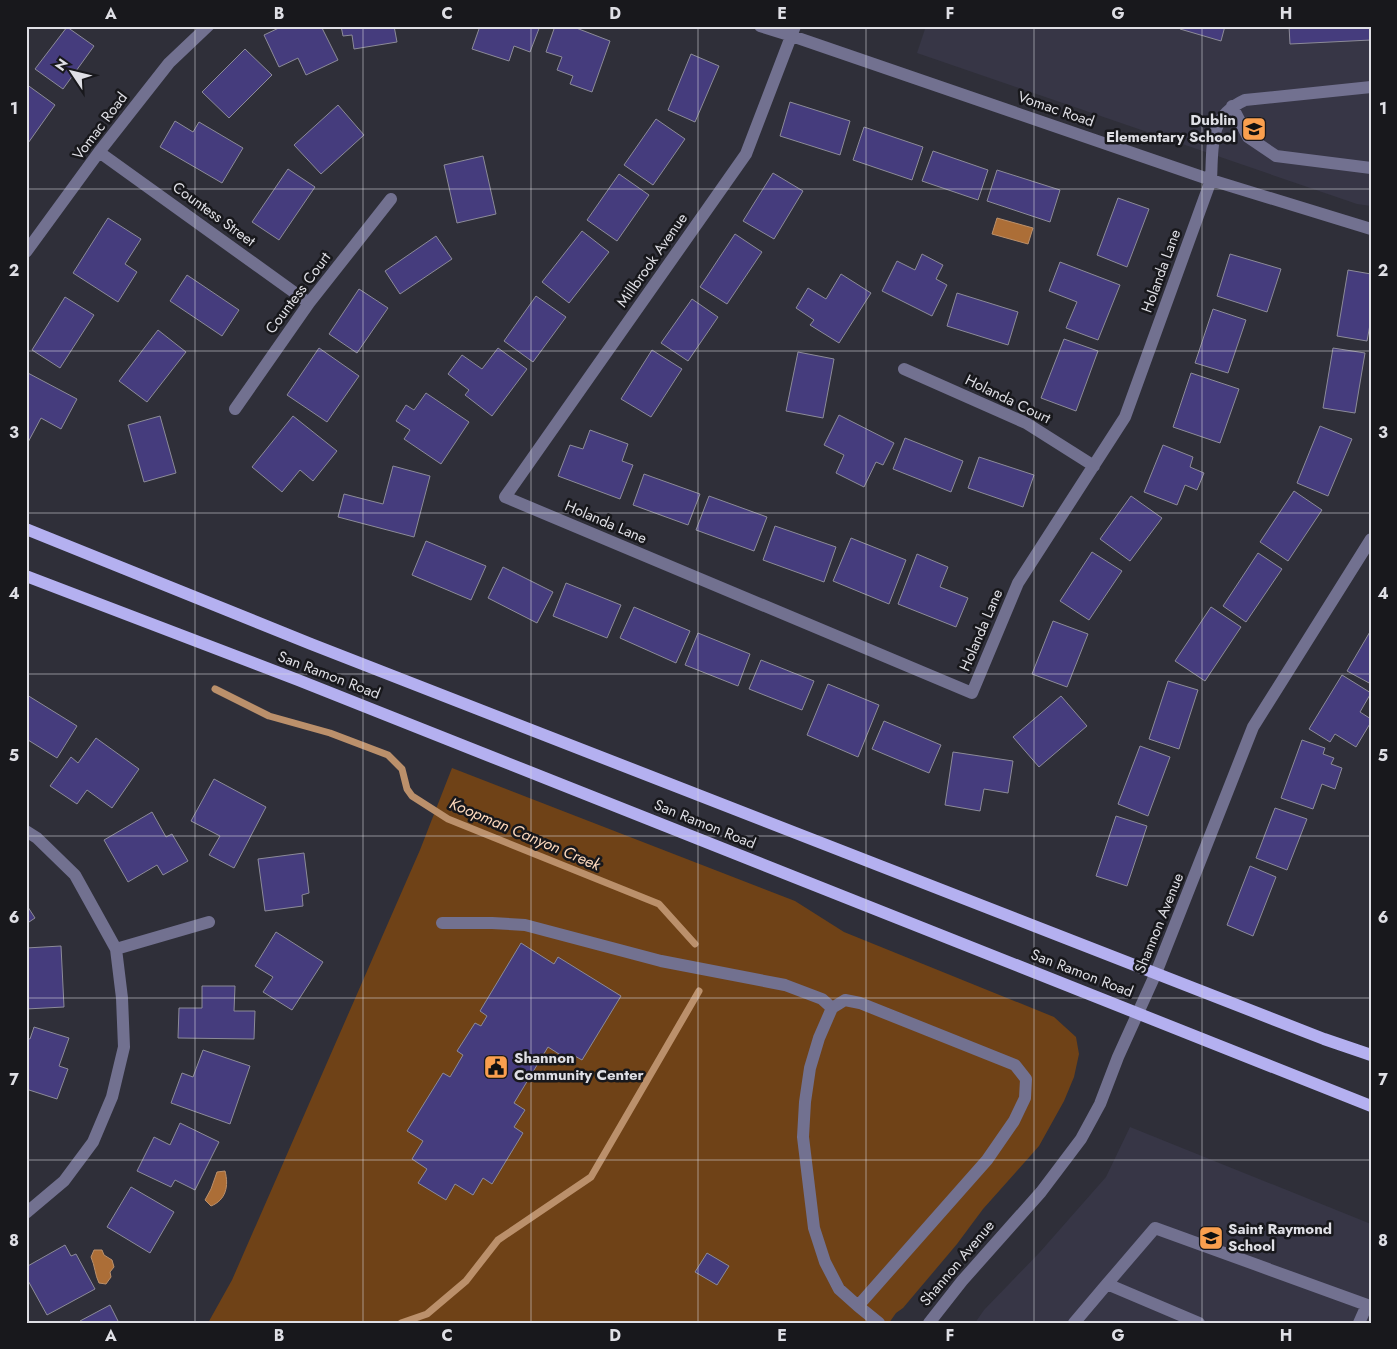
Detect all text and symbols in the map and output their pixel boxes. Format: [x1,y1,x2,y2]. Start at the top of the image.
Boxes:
text: A [104,2,117,25]
text: B [274,2,284,25]
text: C [441,2,453,25]
text: D [609,2,621,25]
text: E [777,2,787,25]
text: F [946,2,954,25]
text: G [1111,2,1125,25]
text: H [1280,2,1292,25]
north arrow [48,48,98,98]
text: N [50,54,73,75]
street label: Vomac Road [1015,86,1097,132]
street label: Vomac Road [67,87,133,165]
text: 1 [10,97,18,120]
text: 1 [1379,97,1387,120]
place label: Dublin Elementary School [1106,109,1236,148]
school or university icon: Dublin Elementary School [1241,116,1267,142]
street label: Countess Street [168,176,260,252]
street label: Millbrook Avenue [611,208,693,312]
street label: Holanda Lane [1136,226,1186,316]
street label: Countess Court [260,247,336,338]
text: 2 [9,259,19,282]
text: 2 [1378,259,1388,282]
street label: Holanda Court [961,369,1055,429]
text: 3 [9,421,19,444]
text: 3 [1378,421,1388,444]
street label: Holanda Lane [562,495,651,549]
text: 4 [8,582,20,605]
text: 4 [1377,582,1389,605]
street label: Holanda Lane [954,585,1008,674]
street label: San Ramon Road [275,645,383,705]
text: 5 [9,744,19,767]
text: 5 [1378,744,1388,767]
water label: Koopman Canyon Creek [446,792,605,877]
street label: San Ramon Road [651,794,759,854]
street label: Shannon Avenue [1129,869,1189,976]
text: 6 [9,906,19,929]
text: 6 [1378,906,1388,929]
street label: San Ramon Road [1028,943,1136,1003]
place label: Shannon Community Center [514,1047,645,1086]
public building icon: Shannon Community Center [483,1054,509,1080]
text: 7 [9,1068,19,1091]
text: 7 [1378,1068,1388,1091]
street label: Shannon Avenue [914,1215,1000,1311]
place label: Saint Raymond School [1228,1218,1332,1257]
school or university icon: Saint Raymond School [1198,1225,1224,1251]
text: 8 [9,1229,19,1252]
text: 8 [1378,1229,1388,1252]
text: A [104,1324,117,1347]
text: B [274,1324,284,1347]
text: C [441,1324,453,1347]
text: D [609,1324,621,1347]
text: E [777,1324,787,1347]
text: F [946,1324,954,1347]
text: G [1111,1324,1125,1347]
text: H [1280,1324,1292,1347]

